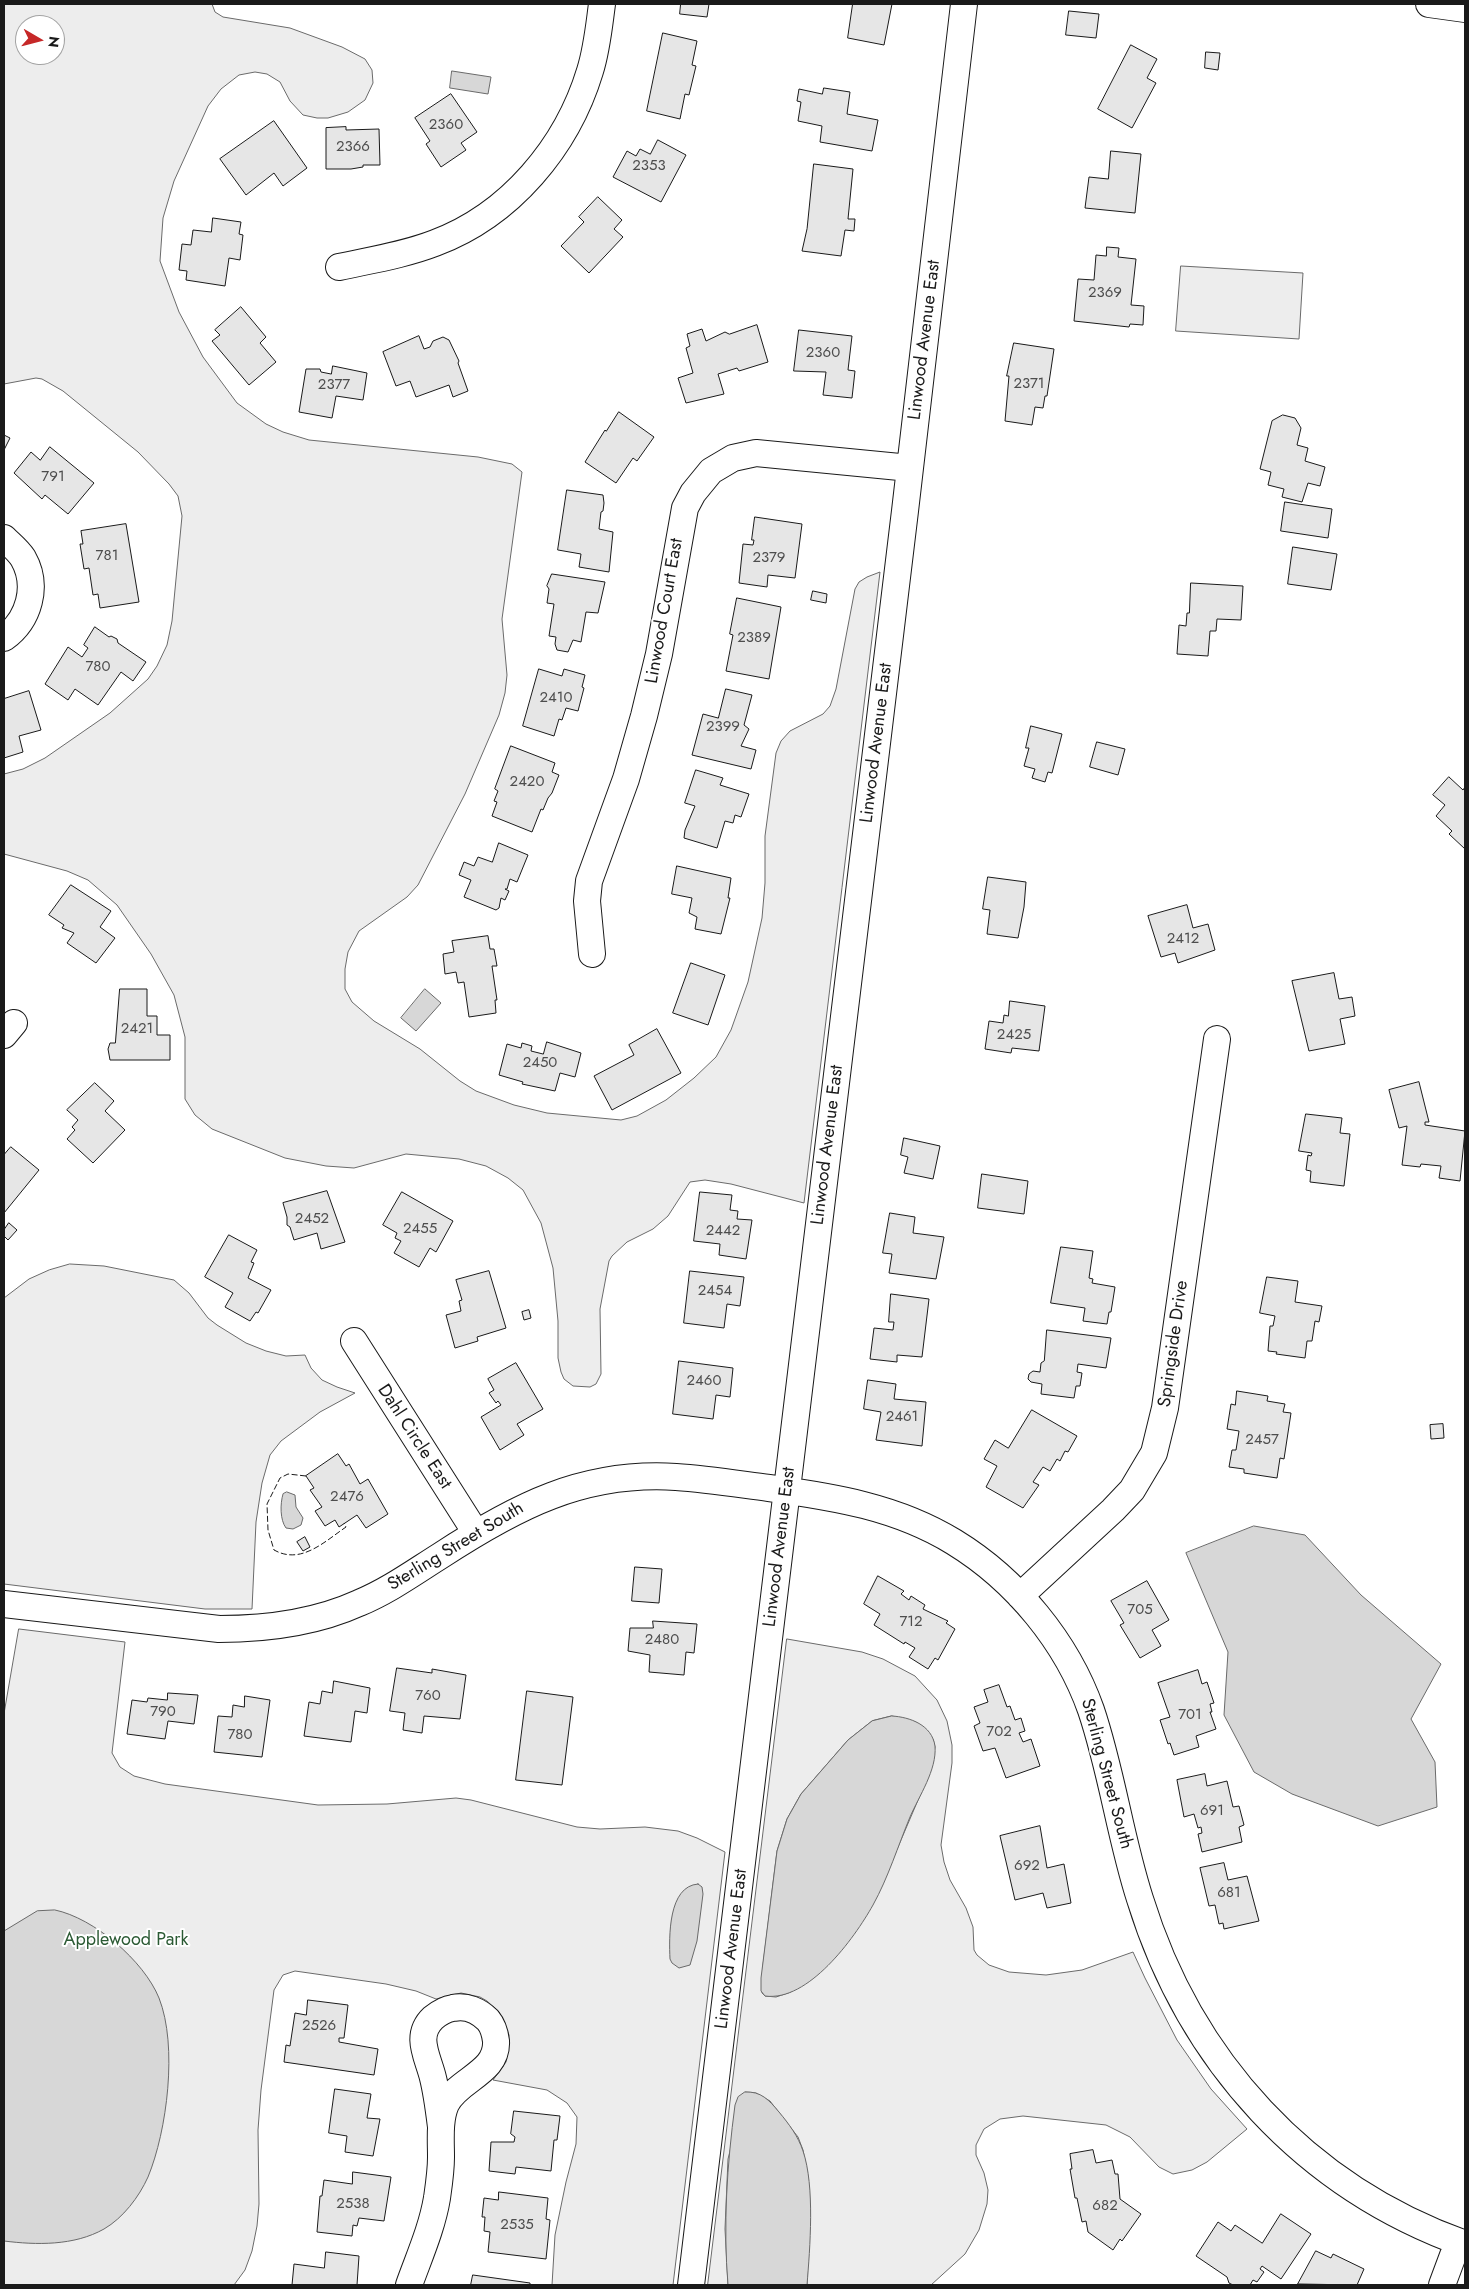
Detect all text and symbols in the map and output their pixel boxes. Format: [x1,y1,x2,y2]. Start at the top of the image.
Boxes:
north arrow [15,15,65,65]
text: N [43,35,65,49]
house number: 2360 [429,116,463,134]
house number: 2366 [336,138,370,156]
house number: 2353 [632,157,666,175]
street label: Linwood Avenue East [904,259,946,421]
house number: 2369 [1088,284,1122,302]
house number: 2360 [806,344,840,362]
house number: 2371 [1013,375,1045,393]
house number: 2377 [318,376,350,394]
house number: 791 [41,468,65,486]
street label: Linwood Court East [642,537,688,685]
house number: 781 [96,547,118,565]
house number: 2379 [752,549,786,567]
house number: 2389 [737,629,771,647]
house number: 780 [85,658,111,676]
street label: Linwood Avenue East [856,662,898,824]
house number: 2410 [539,689,573,707]
house number: 2399 [706,718,740,736]
house number: 2420 [510,773,544,791]
house number: 2412 [1167,930,1199,948]
house number: 2421 [121,1020,153,1038]
house number: 2425 [997,1026,1031,1044]
house number: 2450 [523,1054,557,1072]
street label: Linwood Avenue East [807,1064,849,1226]
house number: 2452 [295,1210,329,1228]
house number: 2455 [403,1220,437,1238]
house number: 2442 [706,1222,740,1240]
street label: Springside Drive [1154,1279,1194,1409]
house number: 2454 [698,1282,732,1300]
house number: 2460 [687,1372,721,1390]
street label: Dahl Circle East [372,1381,456,1493]
house number: 2461 [886,1408,918,1426]
house number: 2457 [1245,1431,1279,1449]
street label: Linwood Avenue East [759,1466,801,1628]
house number: 2476 [330,1488,364,1506]
street label: Sterling Street South [384,1498,528,1596]
house number: 705 [1127,1601,1153,1619]
house number: 712 [899,1613,923,1631]
house number: 2480 [645,1631,679,1649]
house number: 760 [415,1687,441,1705]
street label: Sterling Street South [1076,1696,1136,1852]
house number: 790 [150,1703,176,1721]
house number: 701 [1178,1706,1202,1724]
house number: 702 [986,1723,1012,1741]
house number: 780 [227,1726,253,1744]
house number: 691 [1200,1802,1224,1820]
house number: 692 [1014,1857,1040,1875]
street label: Linwood Avenue East [711,1868,753,2030]
house number: 681 [1217,1884,1241,1902]
park label: Applewood Park [64,1930,188,1952]
house number: 2526 [302,2017,336,2035]
house number: 2538 [336,2195,370,2213]
house number: 682 [1092,2197,1118,2215]
house number: 2535 [500,2216,534,2234]

